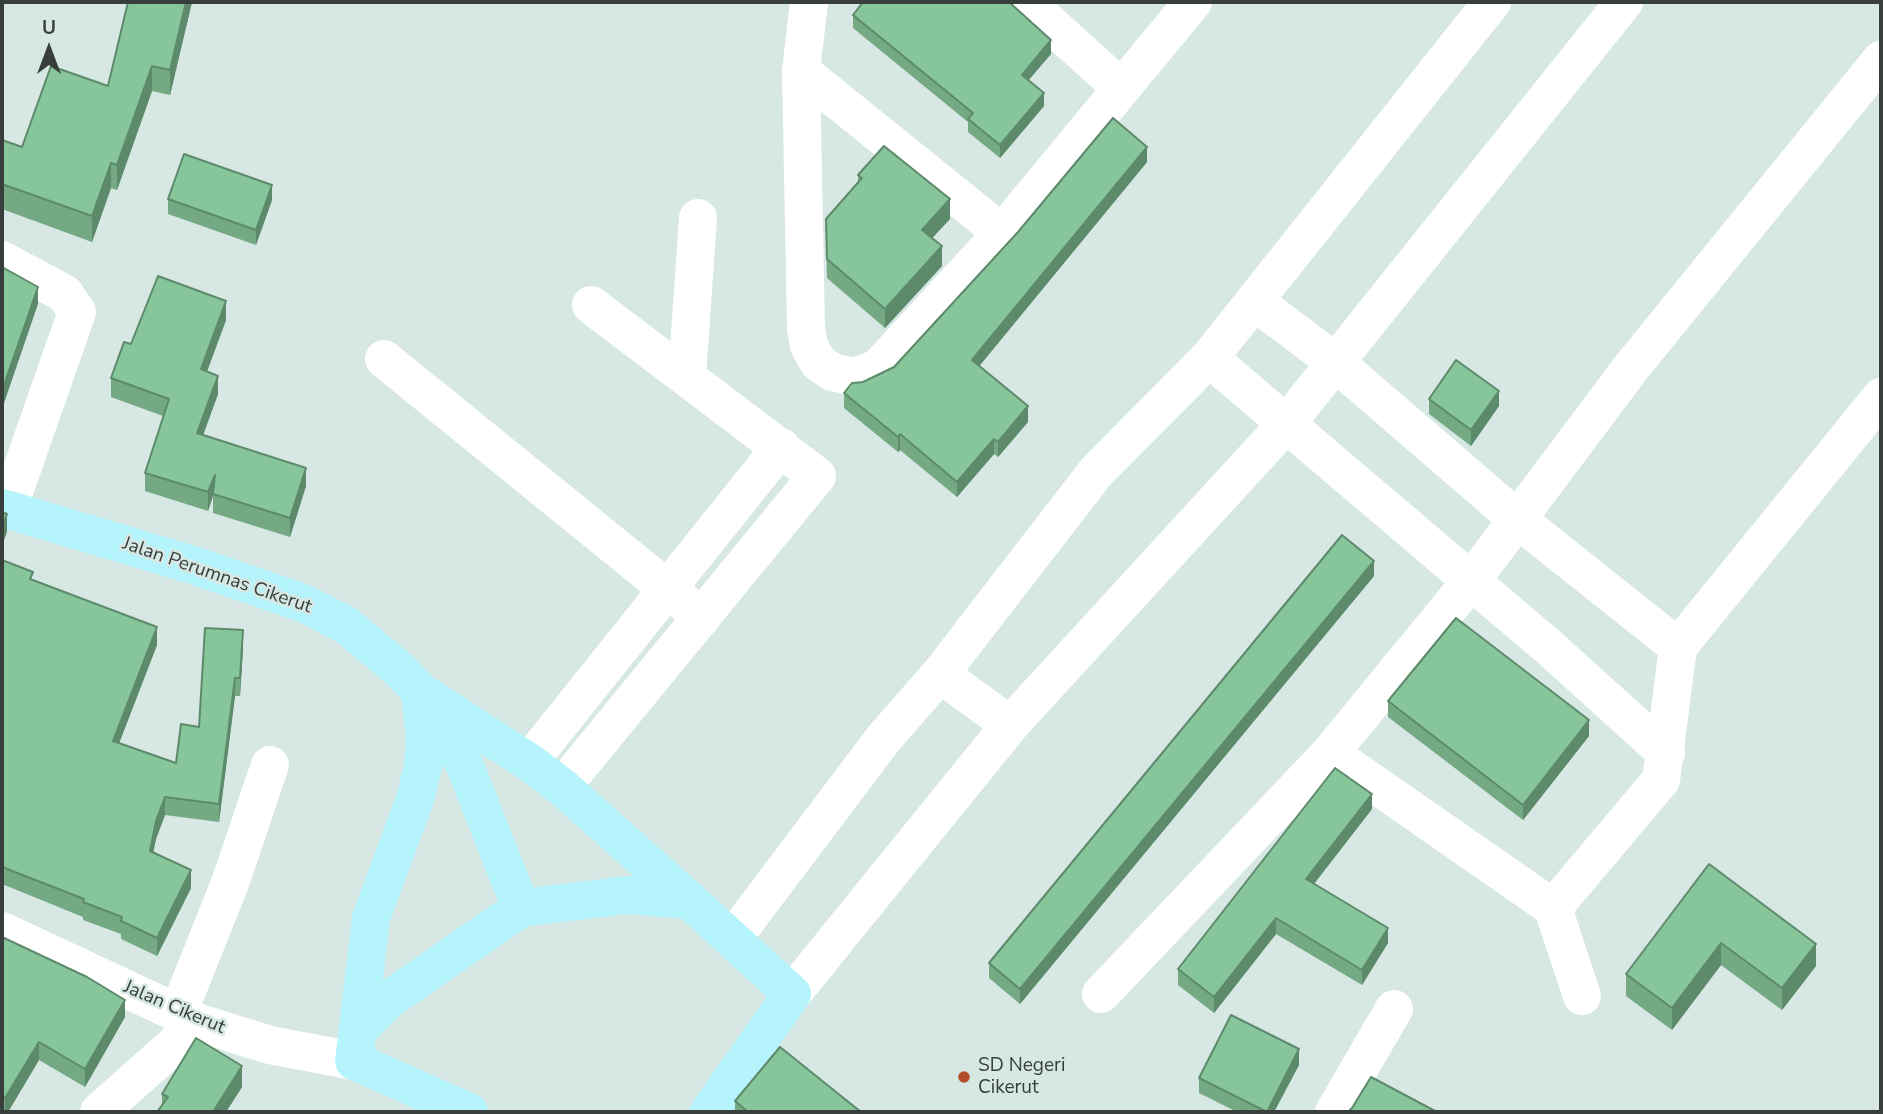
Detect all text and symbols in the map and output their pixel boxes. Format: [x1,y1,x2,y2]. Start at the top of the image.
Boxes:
north arrow [14,14,84,84]
text: U [42,15,56,41]
street label: Jalan Perumnas Cikerut [119,533,315,619]
street label: Jalan Cikerut [120,976,228,1040]
place label: SD Negeri Cikerut [978,1055,1065,1099]
marker: SD Negeri Cikerut [956,1069,972,1085]

